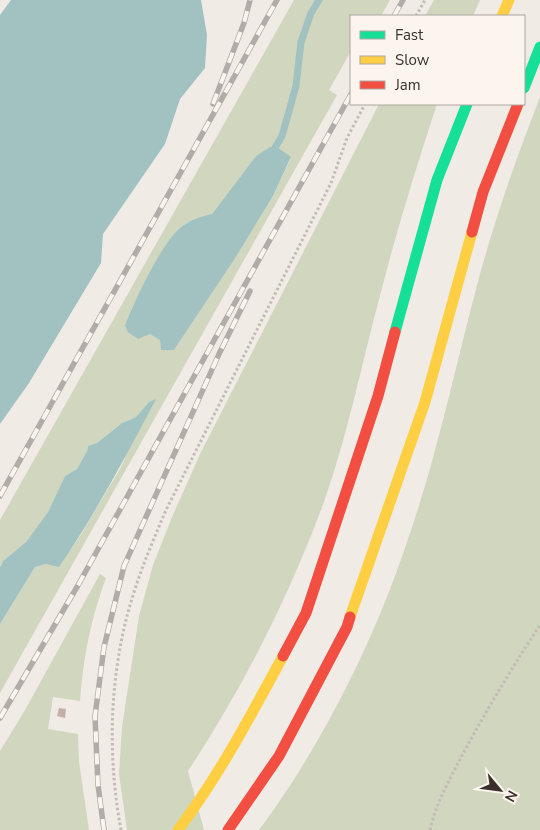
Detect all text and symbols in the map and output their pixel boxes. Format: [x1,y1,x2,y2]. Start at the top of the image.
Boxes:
legend [350,15,525,105]
text: Fast [395,25,424,45]
text: Slow [395,50,430,70]
text: Jam [394,75,421,95]
north arrow [475,765,525,815]
text: N [500,787,522,805]

